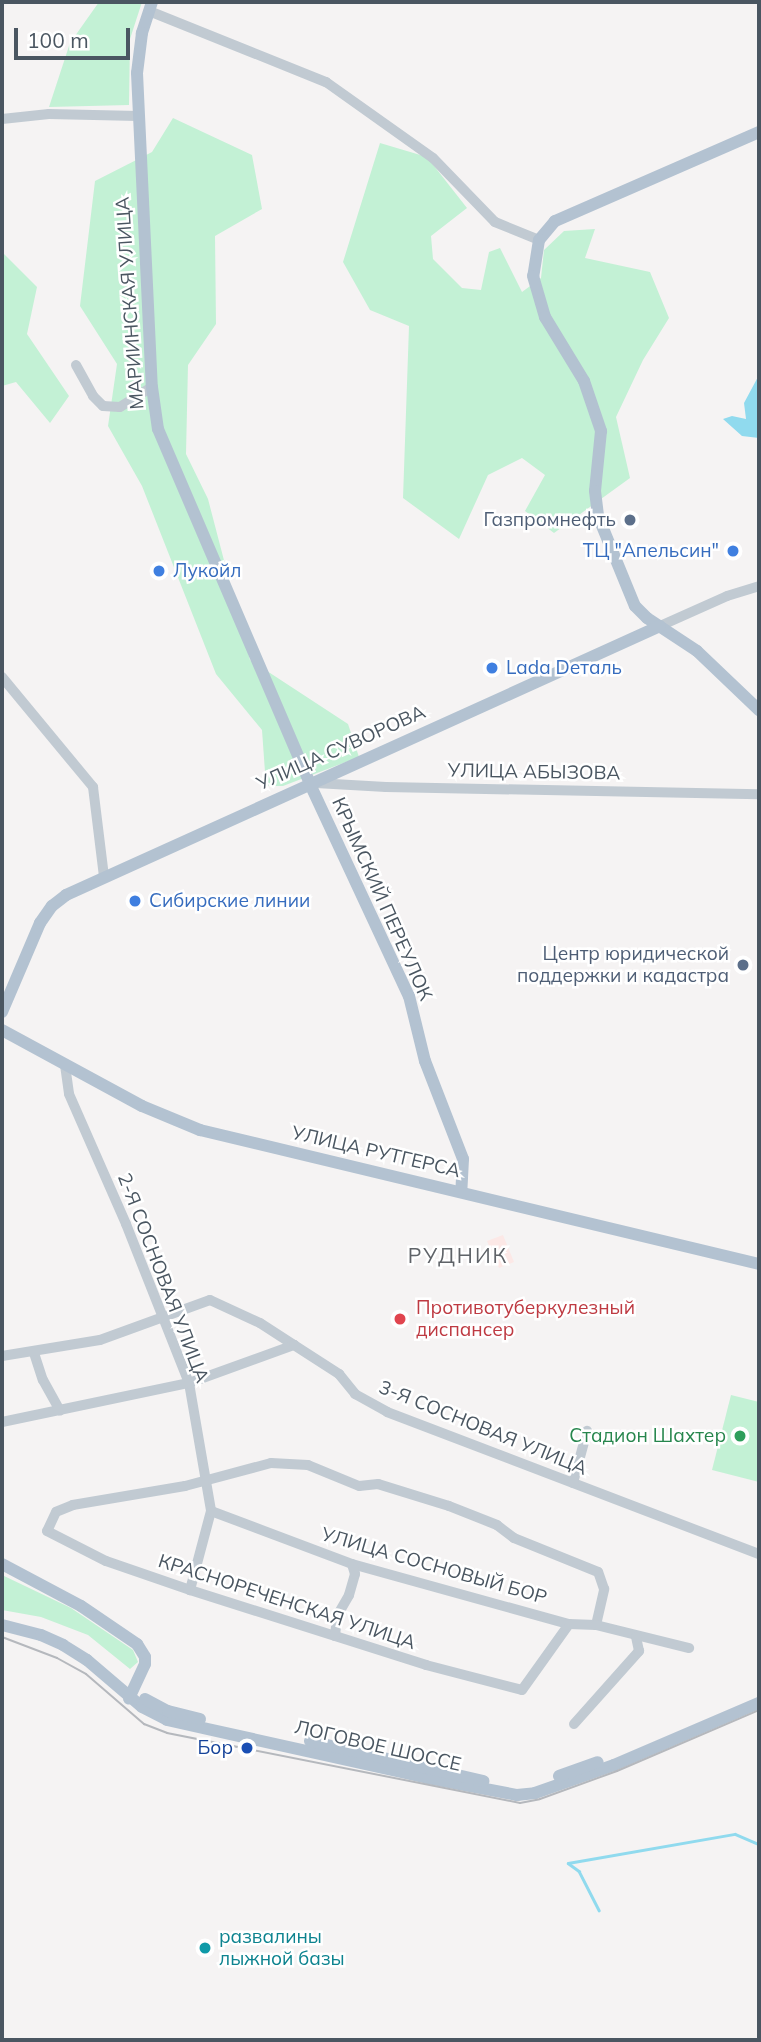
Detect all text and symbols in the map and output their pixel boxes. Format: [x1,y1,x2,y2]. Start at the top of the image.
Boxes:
scale bar [18,14,133,58]
text: 100 m [27,27,89,53]
street label: МАРИИНСКАЯ УЛИЦА [111,196,149,410]
place label: Газпромнефть [484,509,616,531]
marker: Газпромнефть [622,512,638,528]
place label: ТЦ "Апельсин" [583,540,719,562]
marker: ТЦ "Апельсин" [725,543,741,559]
place label: Лукойл [173,560,241,582]
marker: Лукойл [151,563,167,579]
place label: Lada Dеталь [506,657,622,679]
marker: Lada Dеталь [484,660,500,676]
street label: УЛИЦА СУВОРОВА [253,701,429,795]
street label: УЛИЦА АБЫЗОВА [447,759,621,785]
street label: КРЫМСКИЙ ПЕРЕУЛОК [327,794,437,1004]
place label: Сибирские линии [149,890,310,912]
marker: Сибирские линии [127,893,143,909]
place label: Центр юридической поддержки и кадастра [517,943,729,987]
marker: Центр юридической поддержки и кадастра [735,957,751,973]
street label: УЛИЦА РУТГЕРСА [289,1121,463,1183]
street label: 2-Я СОСНОВАЯ УЛИЦА [112,1170,214,1386]
district label: РУДНИК [408,1242,508,1268]
place label: Противотуберкулезный диспансер [416,1297,635,1341]
marker: Противотуберкулезный диспансер [390,1309,410,1329]
street label: 3-Я СОСНОВАЯ УЛИЦА [376,1376,590,1480]
place label: Стадион Шахтер [569,1425,726,1447]
marker: Стадион Шахтер [732,1428,748,1444]
street label: УЛИЦА СОСНОВЫЙ БОР [319,1523,549,1609]
street label: КРАСНОРЕЧЕНСКАЯ УЛИЦА [155,1550,419,1654]
street label: ЛОГОВОЕ ШОССЕ [293,1716,463,1776]
place label: Бор [198,1737,233,1759]
marker: Бор [239,1740,255,1756]
place label: развалины лыжной базы [219,1926,345,1970]
marker: развалины лыжной базы [197,1940,213,1956]

